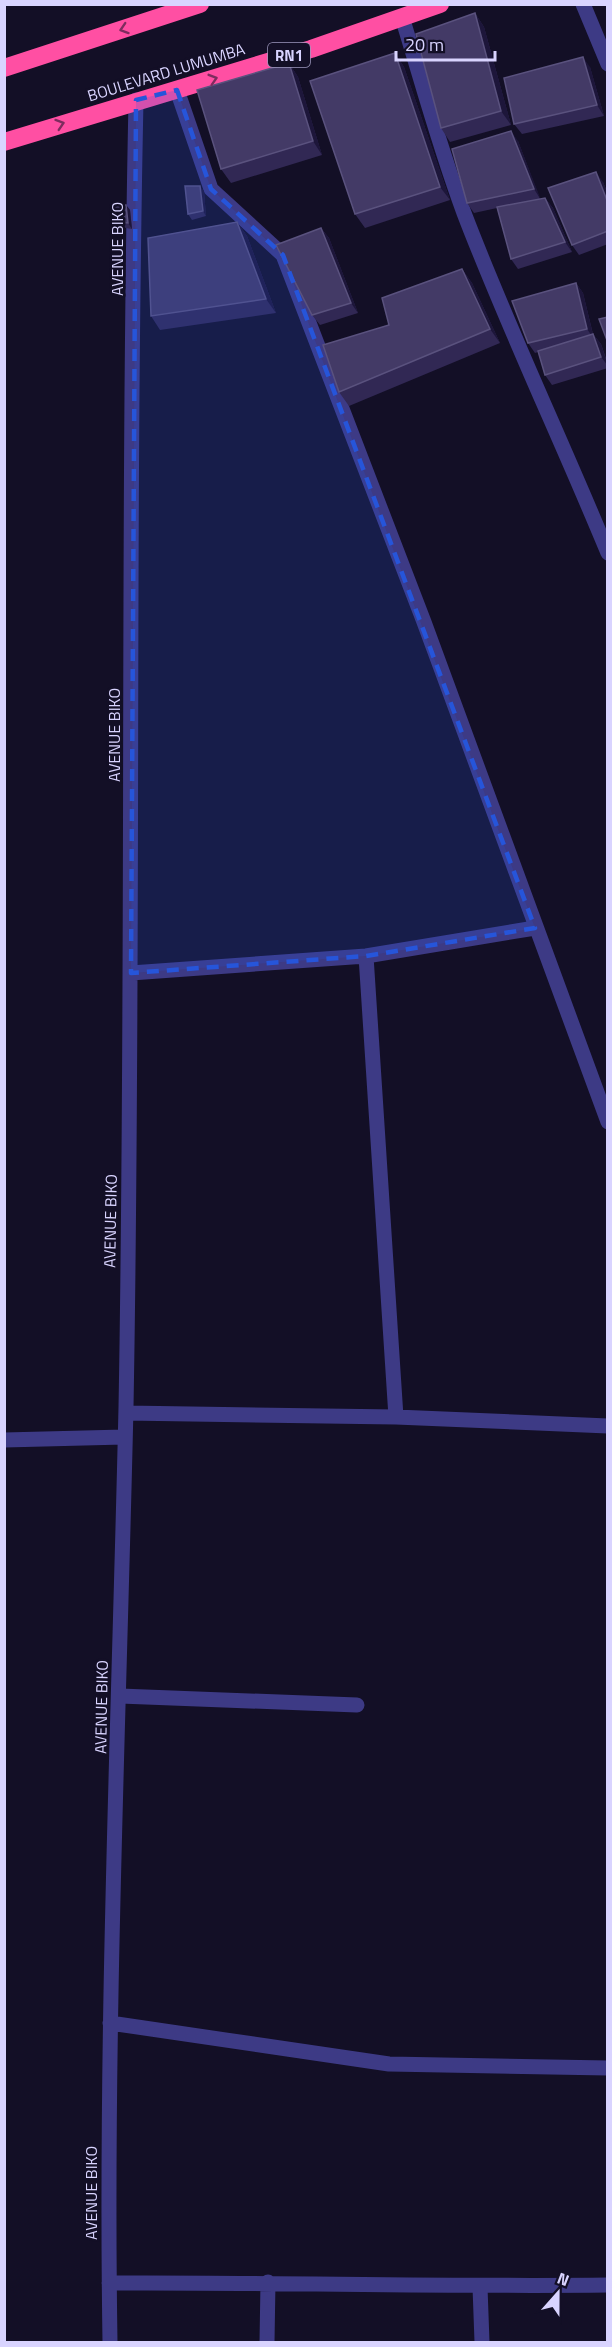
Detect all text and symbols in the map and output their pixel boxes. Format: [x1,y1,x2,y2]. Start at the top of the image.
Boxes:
one-way arrow [119,21,130,34]
scale bar [396,24,495,62]
text: 20 m [405,31,444,58]
street label: BOULEVARD LUMUMBA [84,36,248,107]
road number: RN1 [268,43,310,67]
one-way arrow [207,74,218,86]
one-way arrow [54,119,65,132]
street label: AVENUE BIKO [105,202,129,296]
street label: AVENUE BIKO [102,688,126,782]
street label: AVENUE BIKO [97,1174,123,1268]
street label: AVENUE BIKO [88,1660,114,1754]
street label: AVENUE BIKO [79,2146,103,2240]
north arrow [528,2263,588,2323]
text: N [554,2266,573,2292]

